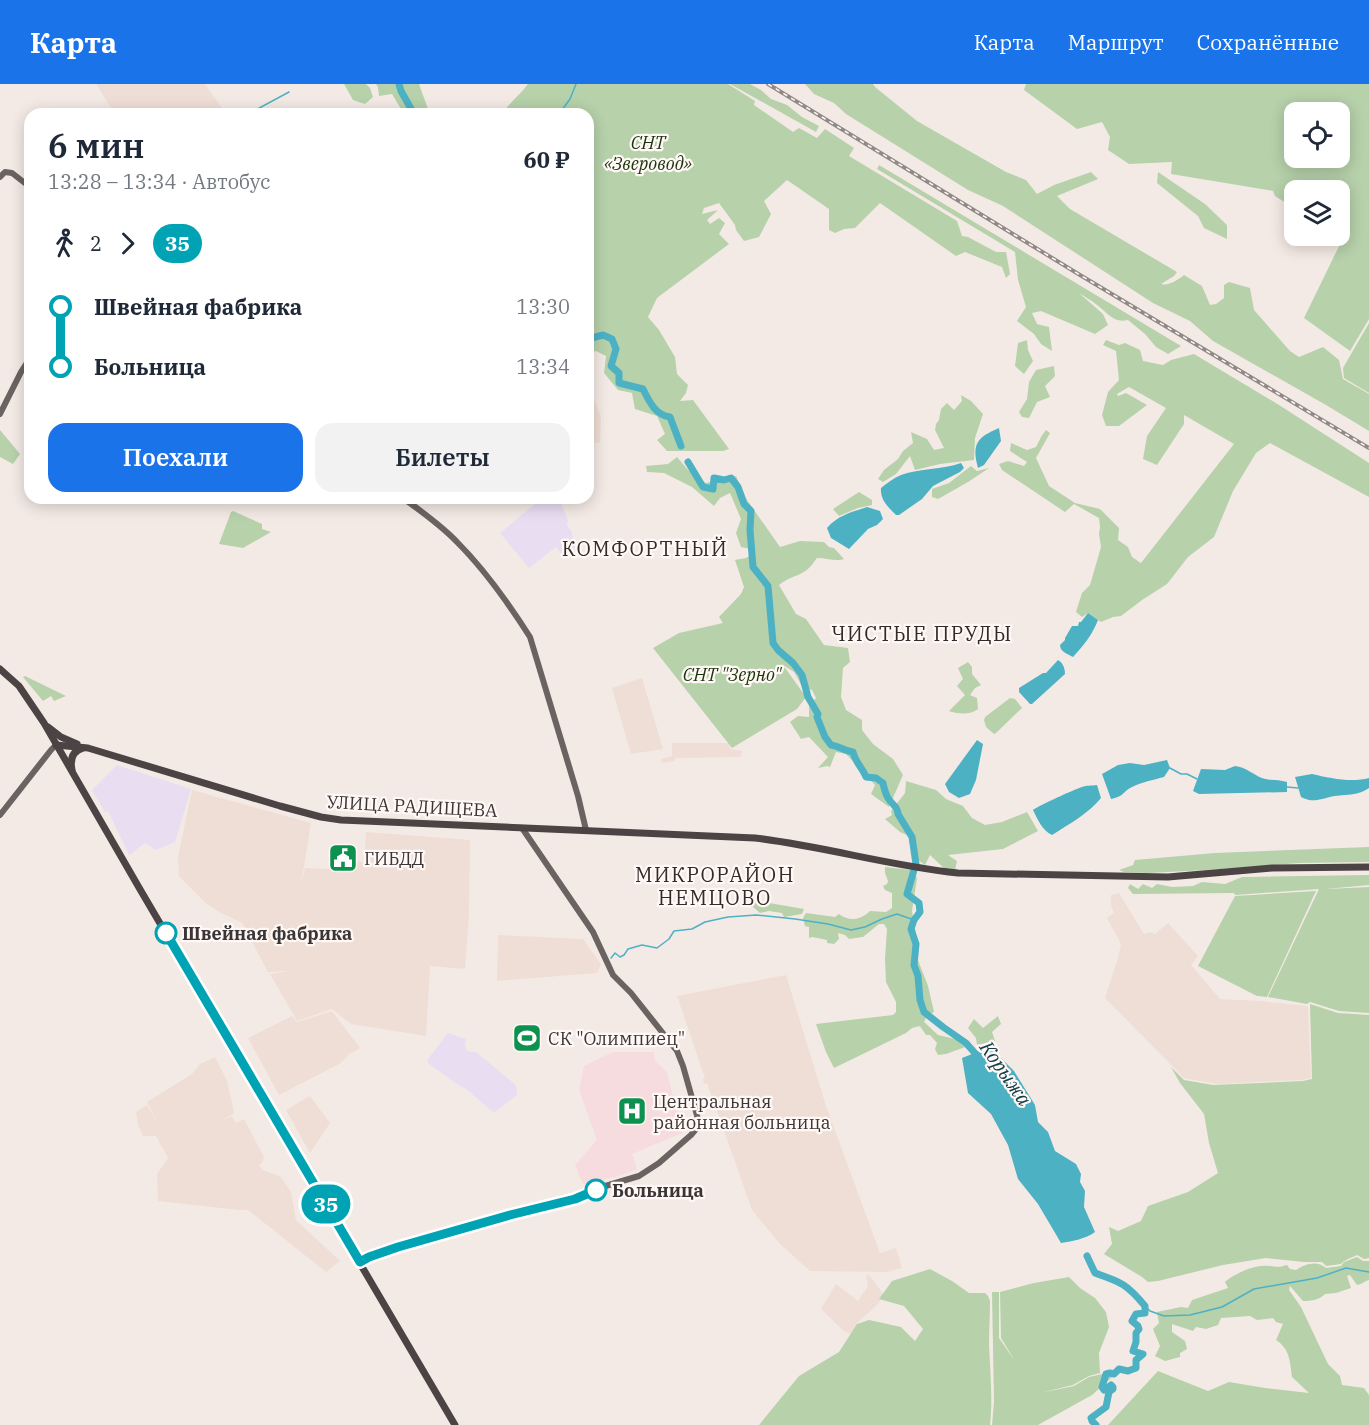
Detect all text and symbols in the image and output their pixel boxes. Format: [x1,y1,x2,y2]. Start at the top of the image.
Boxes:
text: Карта [30,24,117,61]
text: Карта [974,28,1035,56]
text: Маршрут [1068,28,1164,56]
text: Сохранённые [1197,28,1339,56]
map controls [1284,102,1350,246]
button: locate [1284,102,1350,168]
text: 6 мин [48,124,145,167]
park label: СНТ «Зверовод» [604,131,692,175]
text: 60 ₽ [523,145,570,174]
text: 13:28 – 13:34 · Автобус [48,168,271,195]
button: layers [1284,180,1350,246]
icon: walk [48,227,81,260]
icon: forward [111,227,144,260]
text: 35 [165,229,190,257]
text: 2 [90,230,102,257]
text: Швейная фабрика [94,292,302,321]
text: 13:30 [516,293,570,320]
text: Больница [94,352,206,381]
text: 13:34 [516,353,570,380]
button: Поехали [48,423,303,492]
button: Билеты [315,423,570,492]
district label: КОМФОРТНЫЙ [562,535,728,562]
district label: ЧИСТЫЕ ПРУДЫ [831,620,1013,647]
park label: СНТ "Зерно" [683,663,782,686]
street label: УЛИЦА РАДИЩЕВА [326,790,499,822]
public building icon: ГИБДД [327,842,359,874]
place label: ГИБДД [364,847,424,870]
district label: МИКРОРАЙОН НЕМЦОВО [635,861,795,911]
marker: Швейная фабрика [155,922,177,944]
place label: Швейная фабрика [182,922,352,945]
sports icon: СК "Олимпиец" [511,1022,543,1054]
place label: СК "Олимпиец" [548,1027,685,1050]
water label: Корыжа [973,1034,1038,1111]
place label: Центральная районная больница [653,1090,831,1134]
hospital icon: Центральная районная больница [616,1095,648,1127]
marker: Больница [585,1179,607,1201]
place label: Больница [612,1179,704,1202]
line badge: 35 [299,1184,353,1224]
text: 35 [313,1190,339,1218]

